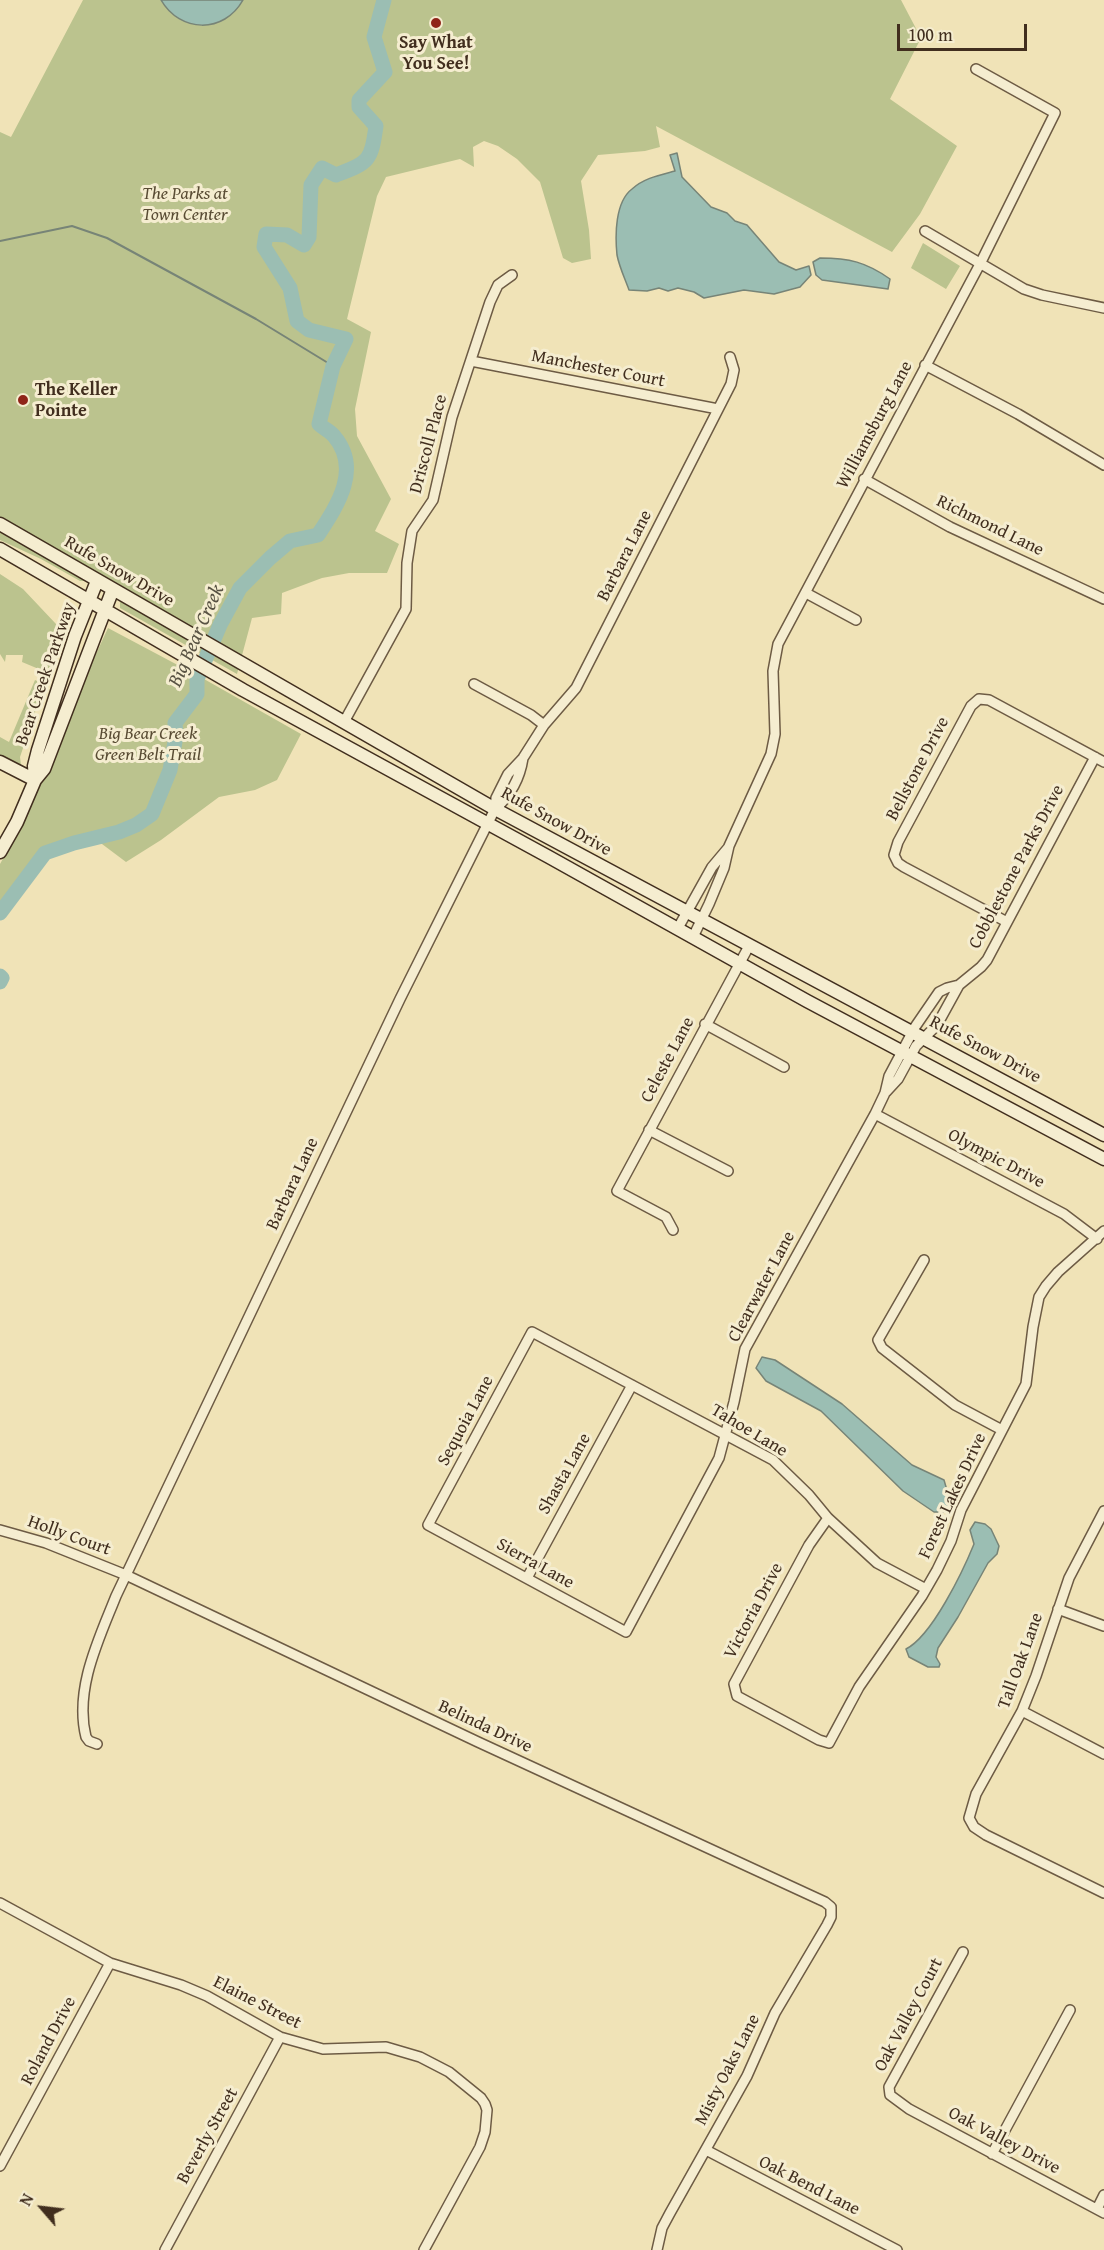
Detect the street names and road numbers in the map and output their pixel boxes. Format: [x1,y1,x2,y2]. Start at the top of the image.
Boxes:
street label: Manchester Court [529,345,667,393]
street label: Williamsburg Lane [832,358,918,492]
street label: Driscoll Place [405,392,453,496]
street label: Richmond Lane [933,491,1047,561]
street label: Barbara Lane [593,507,657,605]
street label: Rufe Snow Drive [60,532,178,612]
street label: Bear Creek Parkway [11,599,81,749]
street label: Bellstone Drive [882,713,954,825]
street label: Cobblestone Parks Drive [965,781,1069,953]
street label: Rufe Snow Drive [497,783,615,861]
street label: Rufe Snow Drive [926,1012,1044,1088]
street label: Celeste Lane [637,1014,699,1106]
street label: Olympic Drive [944,1124,1048,1194]
street label: Barbara Lane [262,1134,324,1234]
street label: Clearwater Lane [724,1228,800,1346]
street label: Sequoia Lane [433,1372,499,1470]
street label: Tahoe Lane [707,1400,791,1462]
street label: Shasta Lane [534,1430,596,1518]
street label: Forest Lakes Drive [914,1430,992,1562]
street label: Holly Court [25,1511,113,1561]
street label: Sierra Lane [492,1534,578,1594]
street label: Victoria Drive [720,1559,788,1663]
street label: Tall Oak Lane [994,1610,1048,1712]
street label: Belinda Drive [435,1696,535,1758]
street label: Oak Valley Court [870,1954,948,2076]
street label: Elaine Street [209,1972,305,2034]
street label: Roland Drive [17,1993,81,2089]
street label: Misty Oaks Lane [691,2011,765,2129]
street label: Beverly Street [173,2084,243,2188]
street label: Oak Valley Drive [944,2102,1064,2180]
street label: Oak Bend Lane [755,2151,863,2221]

